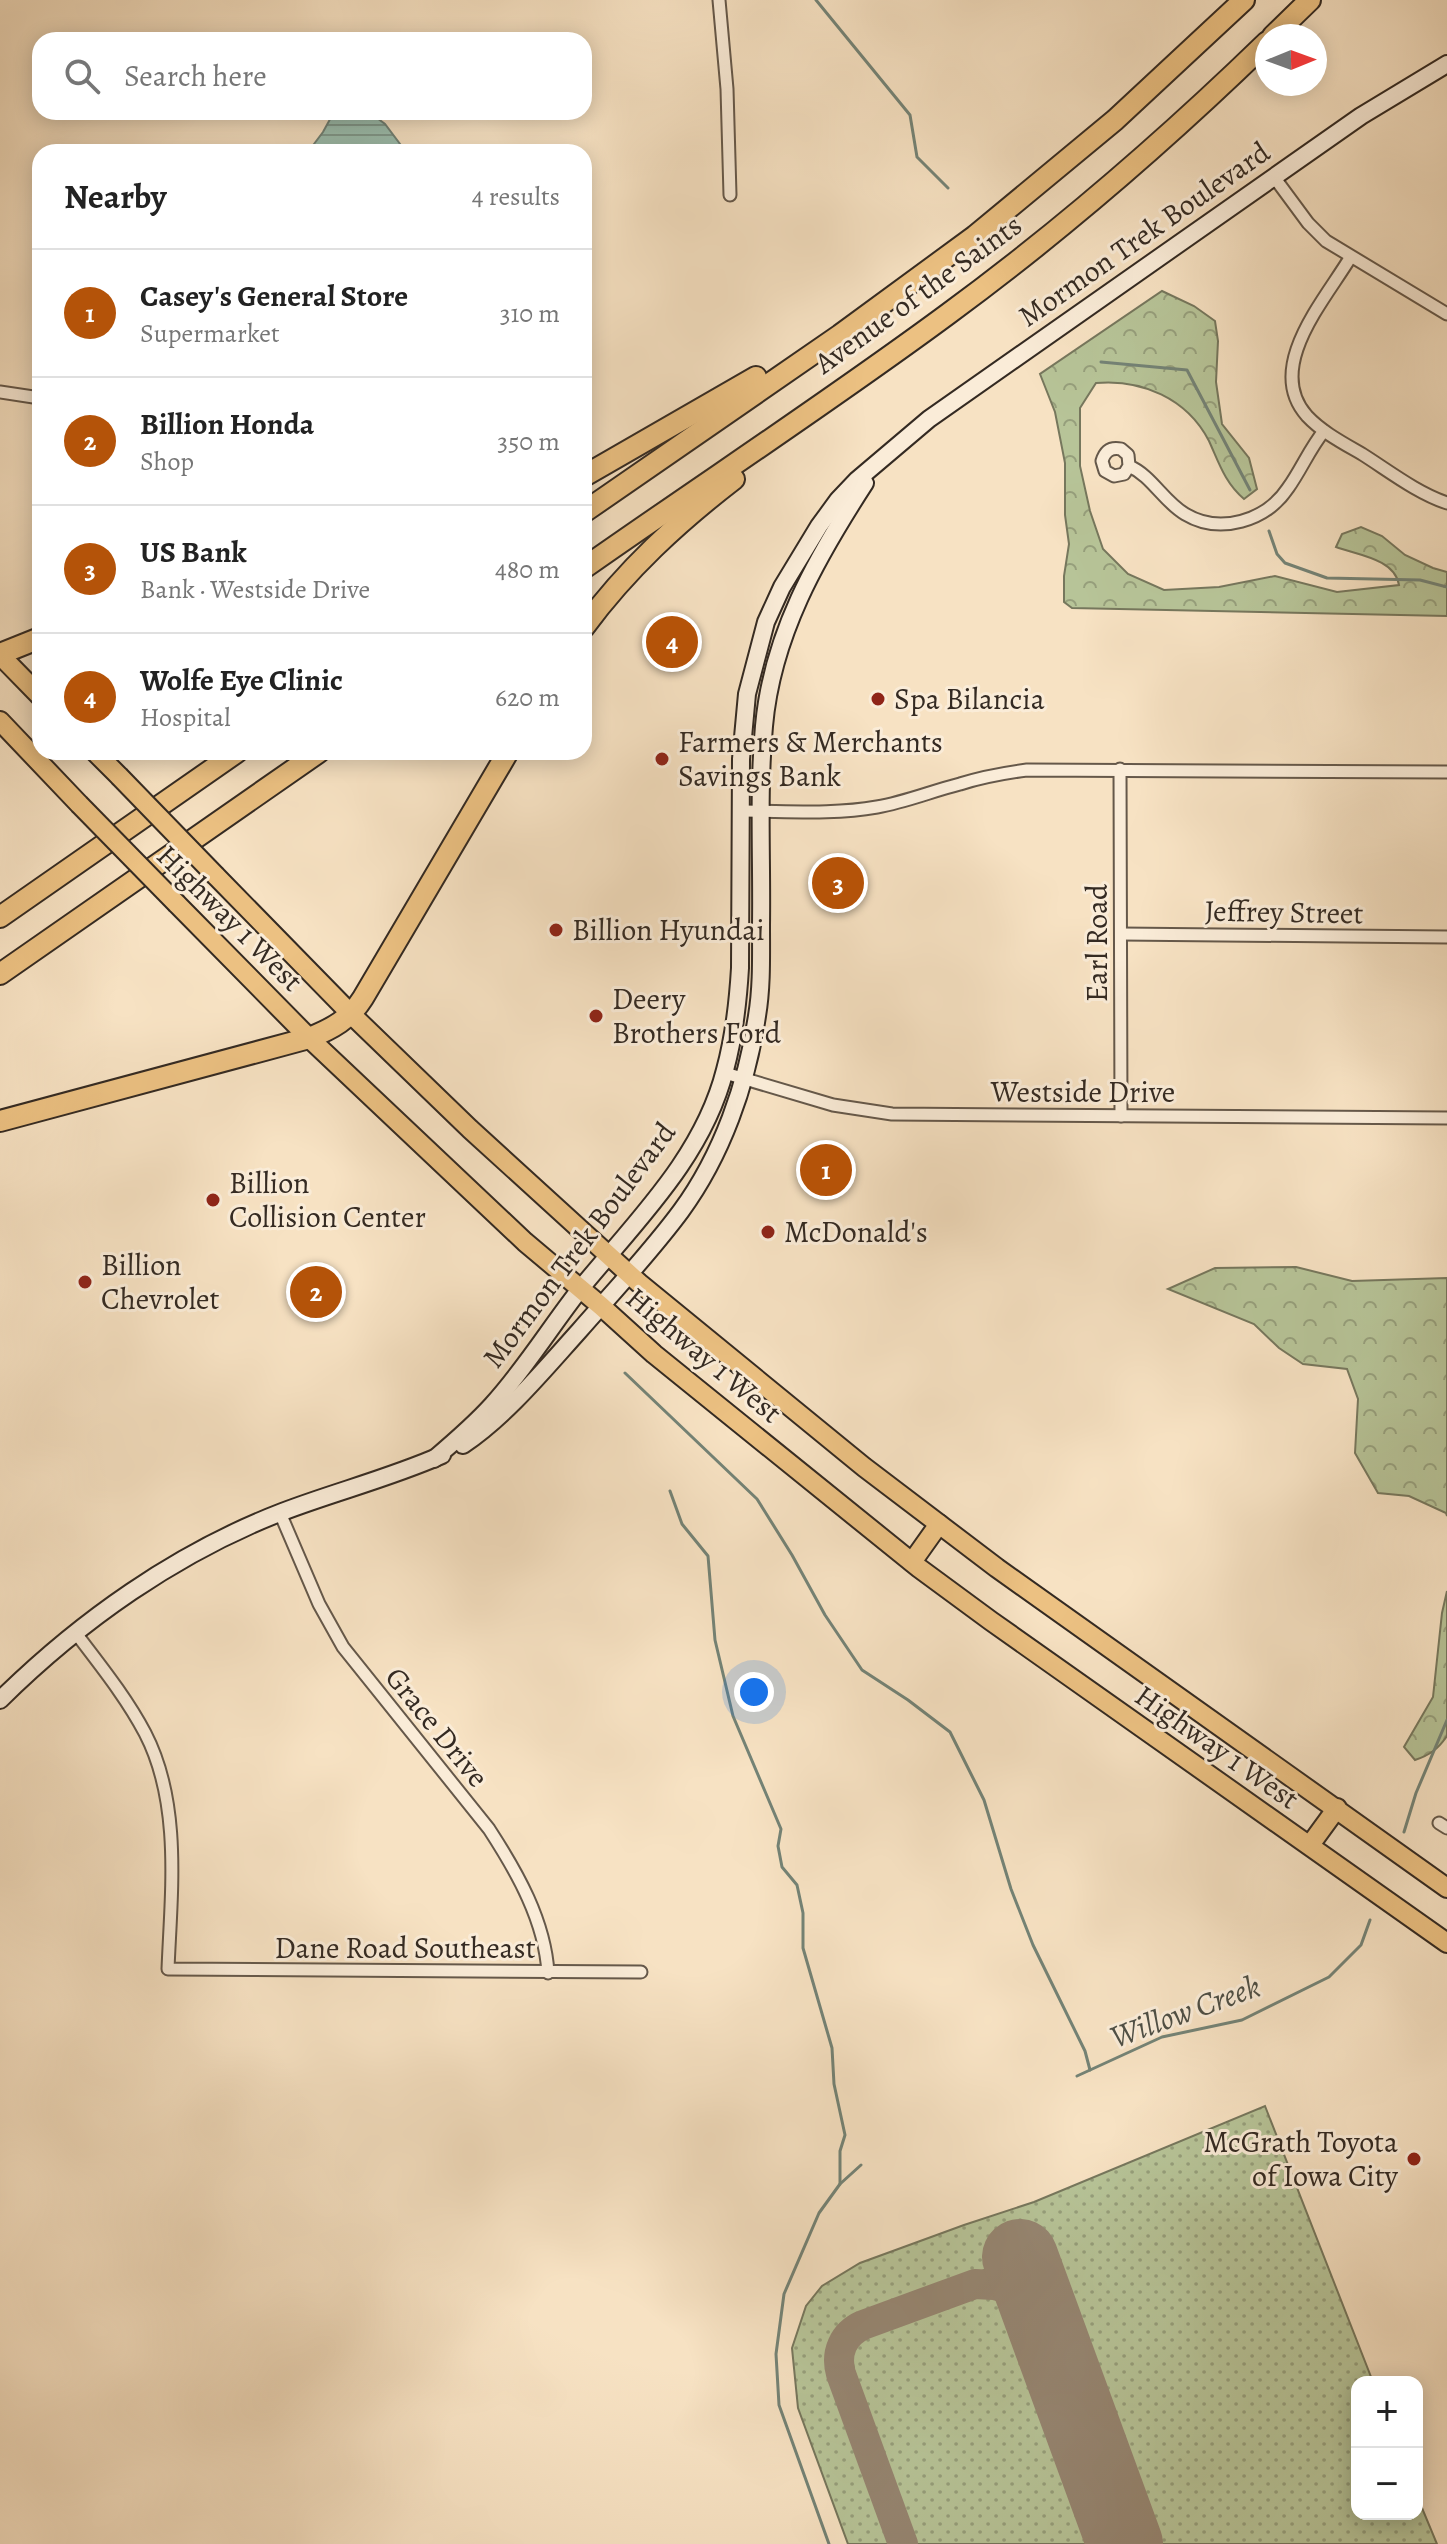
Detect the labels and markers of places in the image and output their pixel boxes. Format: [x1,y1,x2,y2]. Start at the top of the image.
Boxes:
pin: 4 [646,612,698,672]
place label: Spa Bilancia [894,679,1045,719]
marker: Spa Bilancia [869,690,887,708]
place label: Farmers & Merchants Savings Bank [678,722,943,796]
marker: Farmers & Merchants Savings Bank [653,750,671,768]
pin: 3 [812,853,864,913]
place label: Billion Hyundai [572,910,765,950]
marker: Billion Hyundai [547,921,565,939]
place label: Deery Brothers Ford [612,979,782,1053]
marker: Deery Brothers Ford [587,1007,605,1025]
pin: 1 [800,1140,852,1200]
place label: Billion Collision Center [229,1163,426,1237]
marker: Billion Collision Center [204,1191,222,1209]
place label: McDonald's [784,1212,928,1252]
marker: McDonald's [759,1223,777,1241]
place label: Billion Chevrolet [101,1245,219,1319]
pin: 2 [290,1262,342,1322]
marker: Billion Chevrolet [76,1273,94,1291]
place label: McGrath Toyota of Iowa City [1203,2122,1399,2196]
marker: McGrath Toyota of Iowa City [1405,2150,1423,2168]

